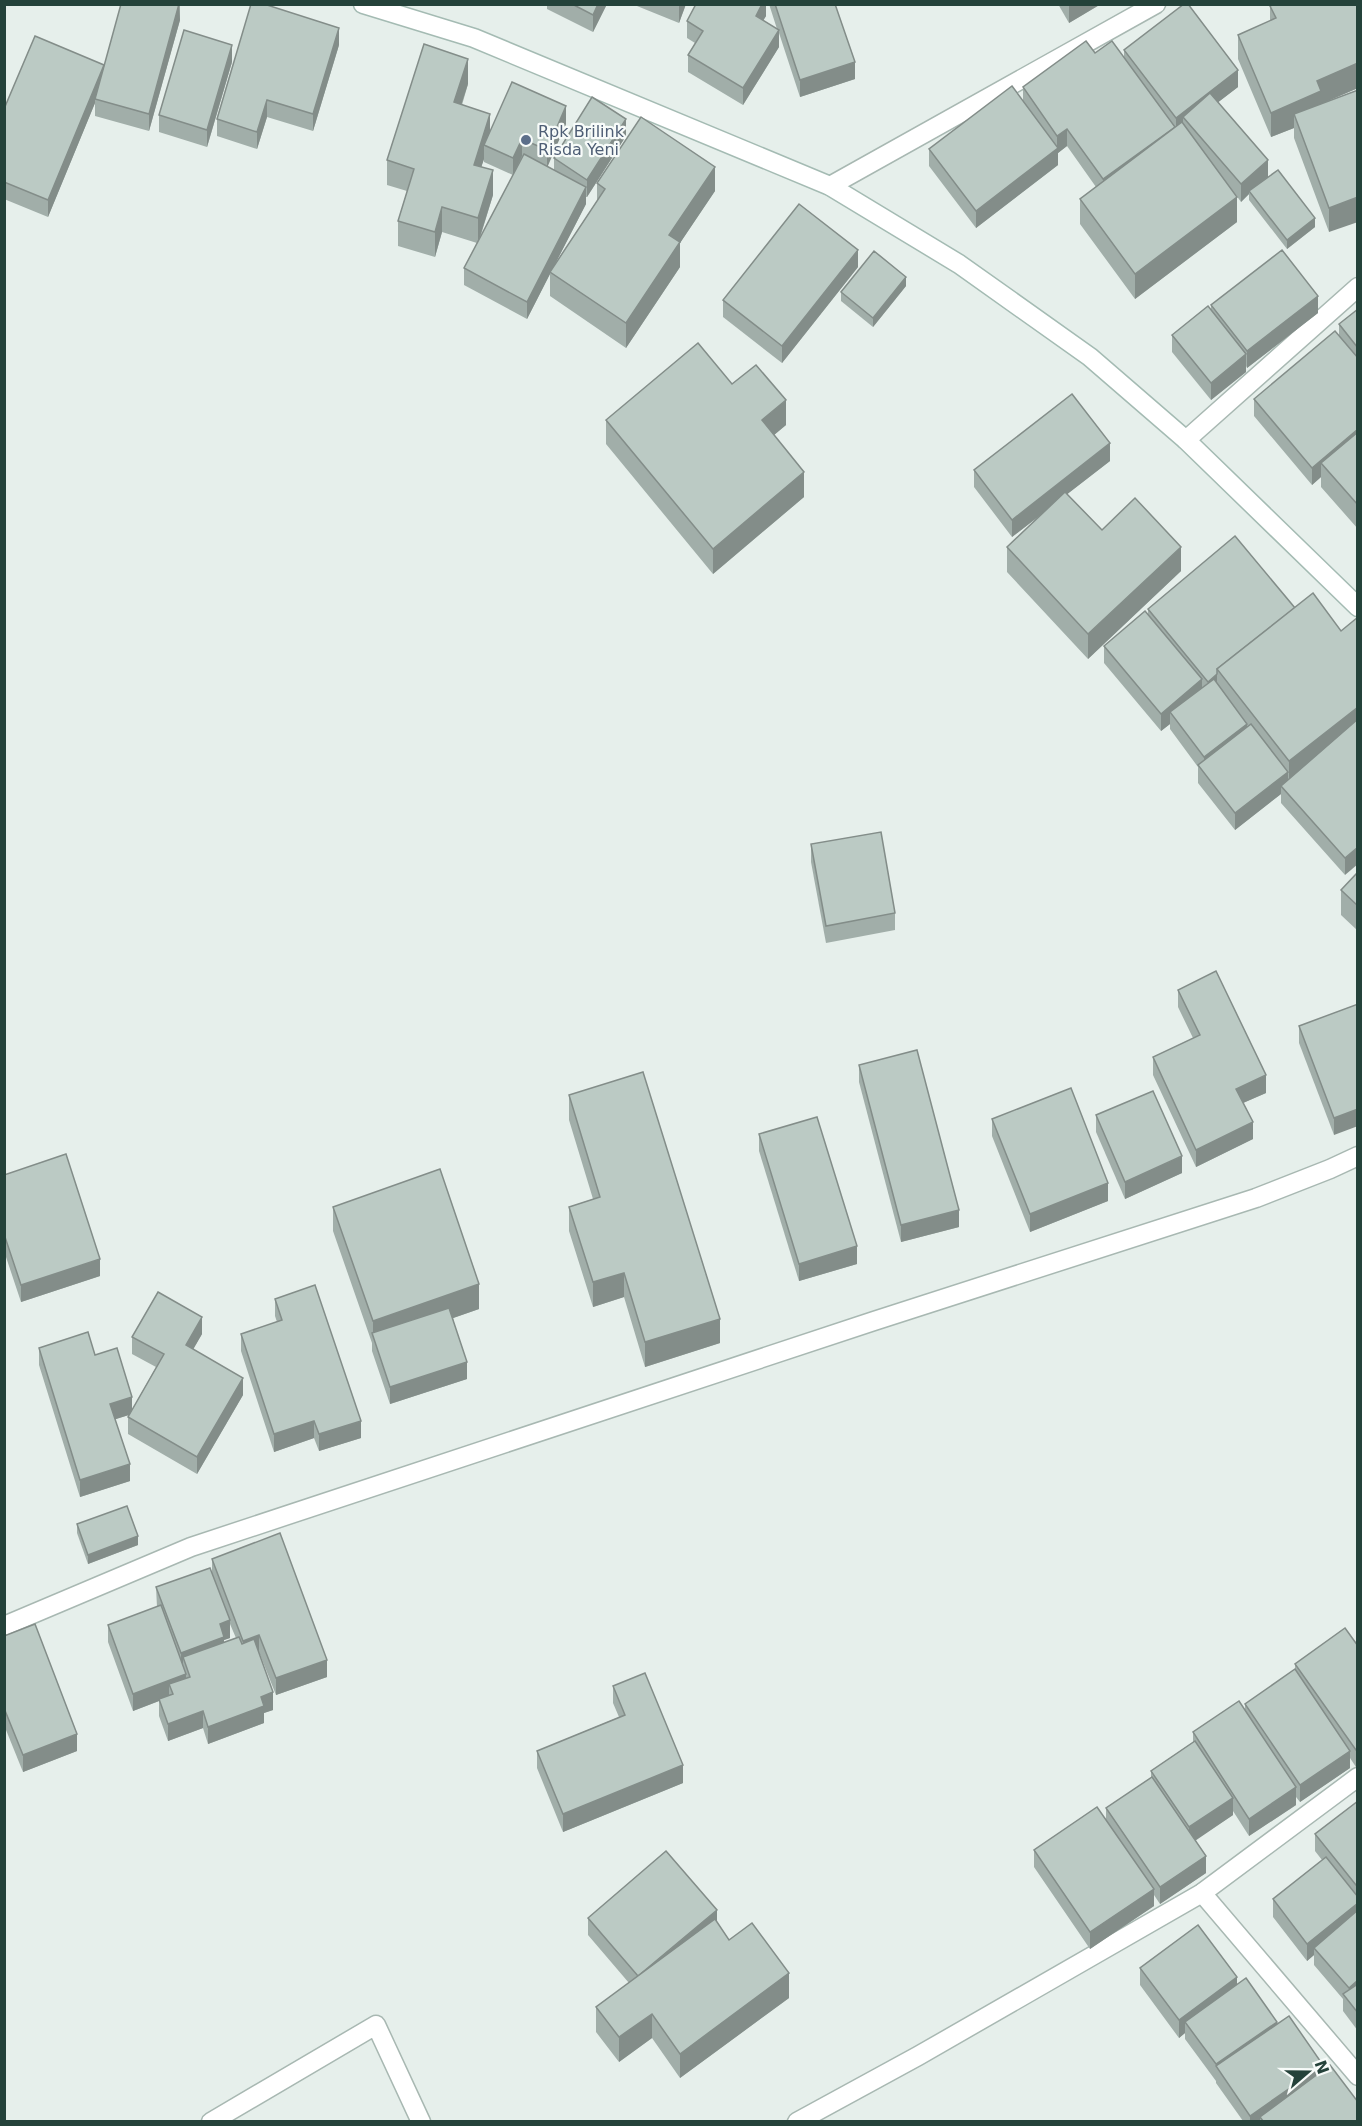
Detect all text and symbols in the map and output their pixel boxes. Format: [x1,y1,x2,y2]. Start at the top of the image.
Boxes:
place label: Rpk Brilink Risda Yeni [538,122,625,159]
marker: Rpk Brilink Risda Yeni [519,133,533,147]
north arrow [1278,2042,1338,2102]
text: N [1310,2057,1333,2077]

